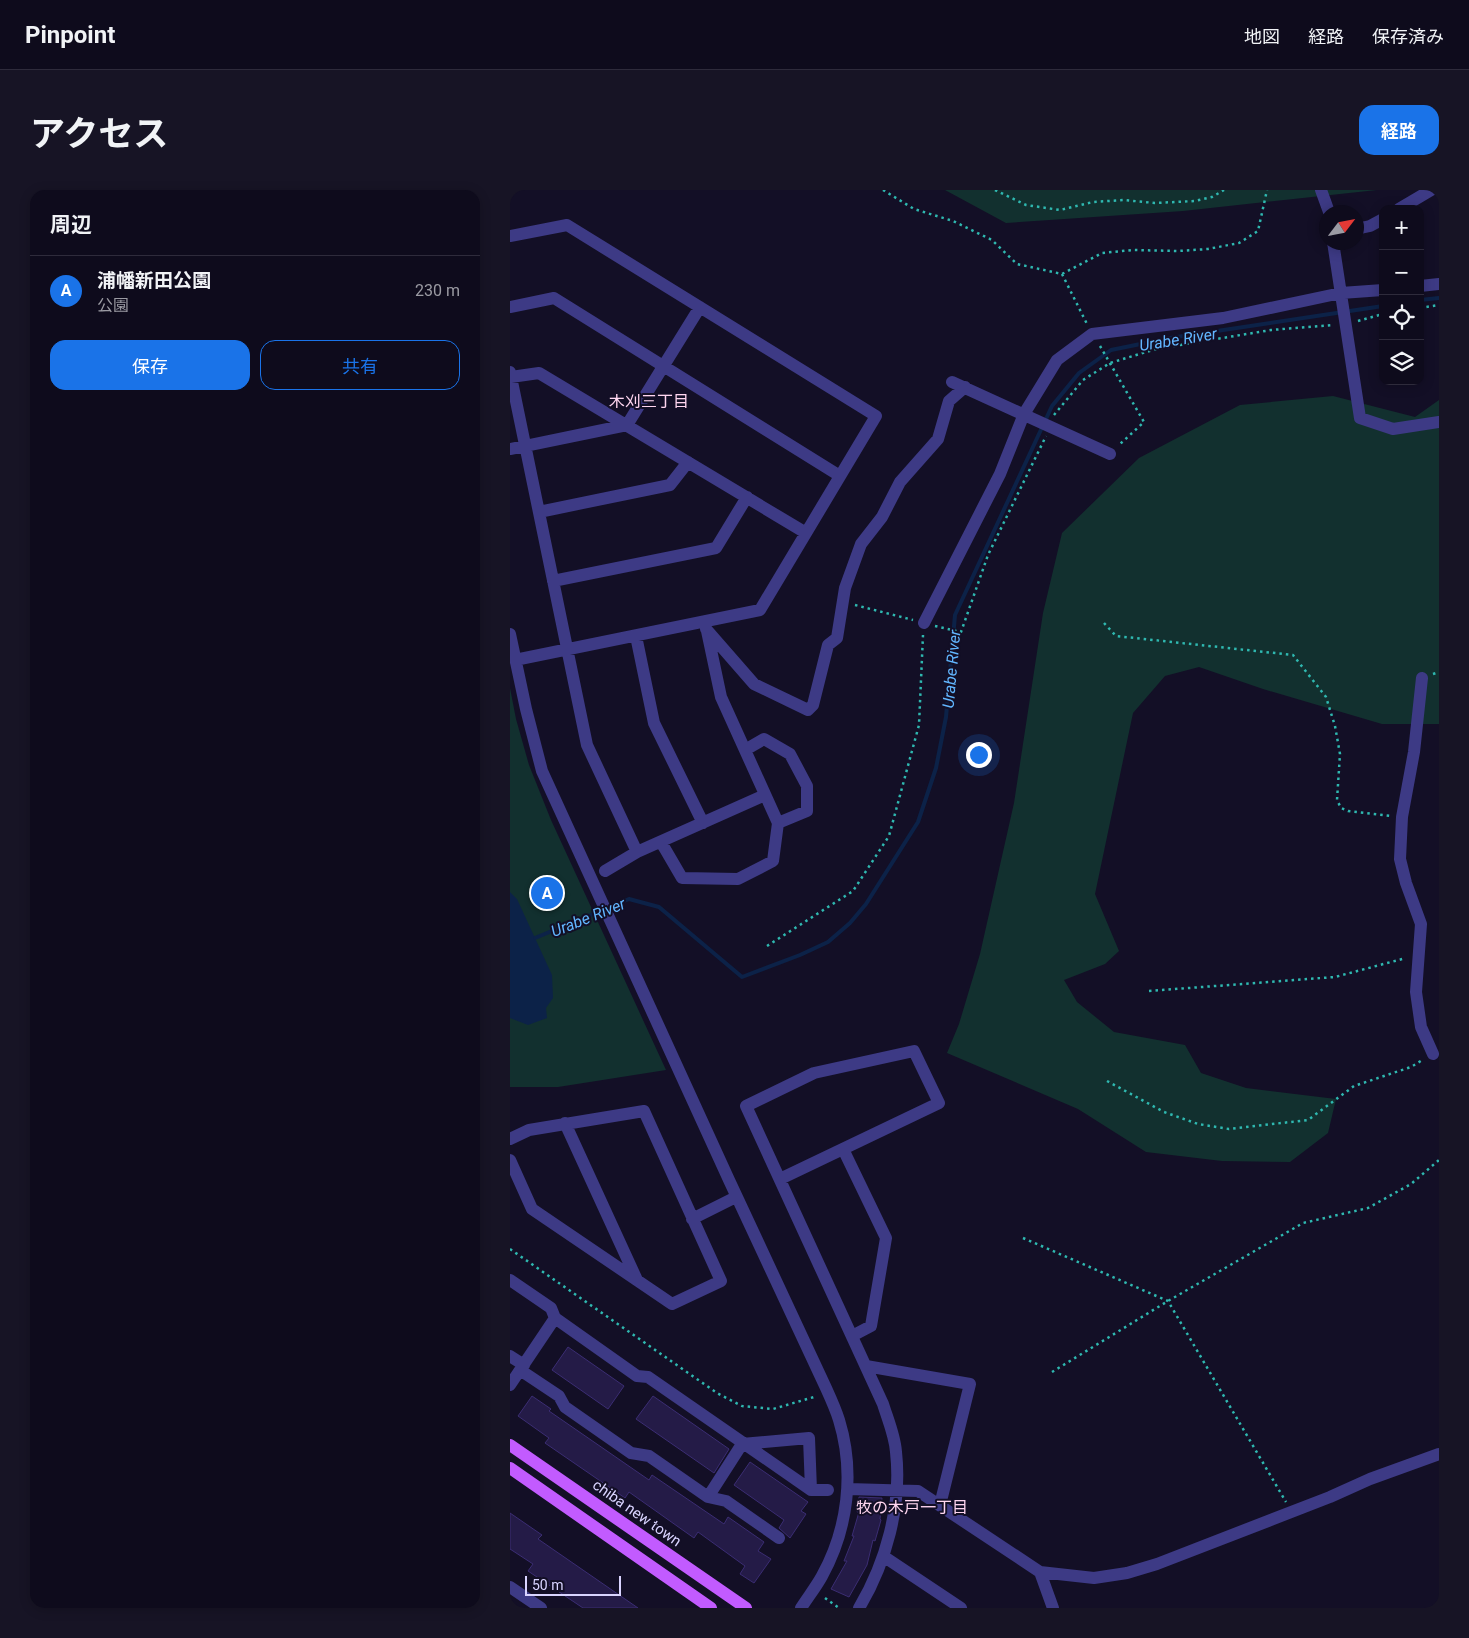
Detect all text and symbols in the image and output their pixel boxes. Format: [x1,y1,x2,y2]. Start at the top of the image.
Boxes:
text: Pinpoint [25,21,115,49]
text: 地図 [1244,26,1280,47]
text: 経路 [1308,26,1344,47]
text: 保存済み [1372,26,1444,47]
button: 経路 [1359,105,1439,155]
text: アクセス [30,114,168,155]
north arrow [1319,205,1364,250]
map controls [1379,205,1424,385]
button: + [1379,205,1424,250]
text: 周辺 [50,213,92,237]
button: − [1379,250,1424,295]
text: 浦幡新田公園 [97,269,211,292]
text: A [61,281,71,300]
text: 230 m [415,281,460,300]
button: locate [1379,295,1424,340]
text: 公園 [97,296,129,315]
water label: Urabe River [1138,324,1219,355]
button: 保存 [50,340,250,390]
button: 共有 [260,340,460,390]
button: layers [1379,340,1424,385]
district label: 木刈三丁目 [609,392,689,411]
water label: Urabe River [939,628,964,709]
your location [966,742,992,768]
pin: A [531,874,563,912]
water label: Urabe River [548,894,629,941]
street label: chiba new town [589,1476,685,1550]
district label: 牧の木戸一丁目 [856,1498,968,1517]
scale bar [525,1573,621,1596]
text: 50 m [532,1577,564,1593]

